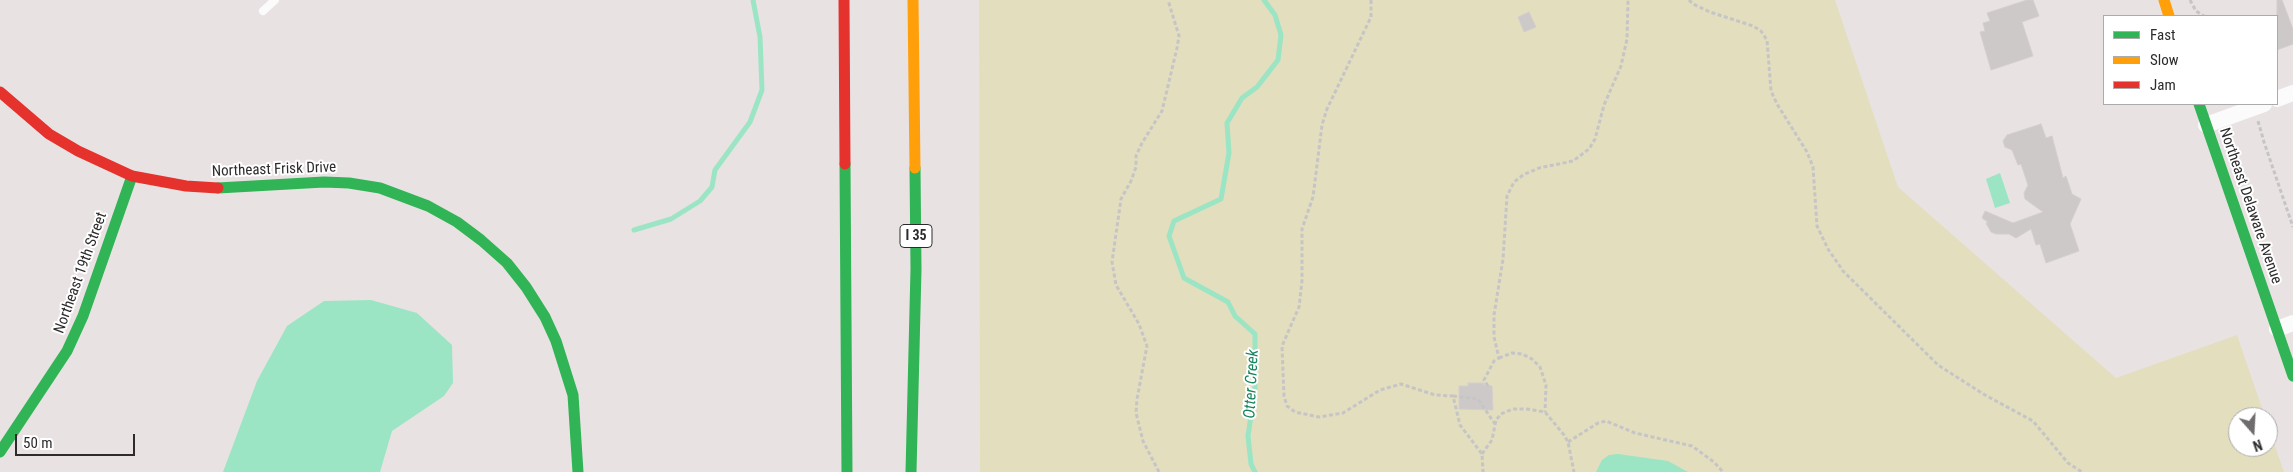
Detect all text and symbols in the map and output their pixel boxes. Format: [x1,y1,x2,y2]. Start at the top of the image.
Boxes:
legend [2103,15,2278,105]
text: Fast [2150,26,2175,44]
text: Slow [2150,51,2179,69]
text: Jam [2150,76,2176,94]
street label: Northeast Delaware Avenue [2215,126,2285,286]
street label: Northeast Frisk Drive [212,159,336,181]
street label: Northeast 19th Street [51,210,111,336]
road number: I 35 [900,225,932,248]
water label: Otter Creek [1241,349,1263,419]
north arrow [2228,407,2278,457]
scale bar [18,424,138,456]
text: 50 m [23,434,53,452]
text: N [2251,436,2264,454]

